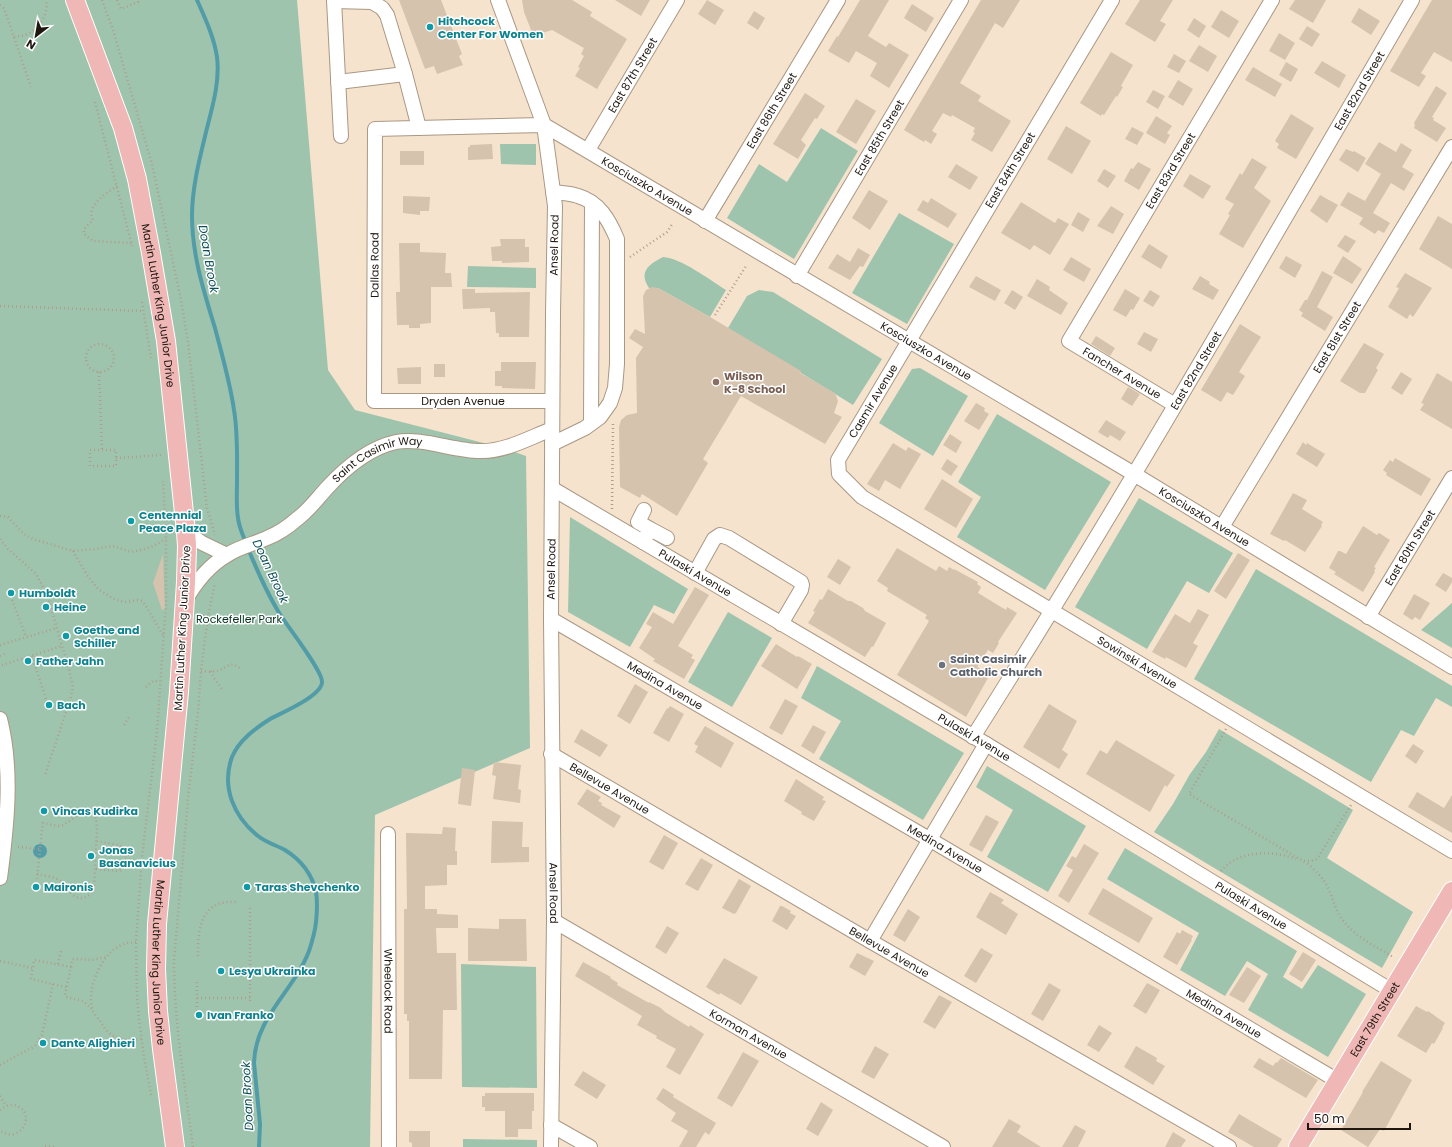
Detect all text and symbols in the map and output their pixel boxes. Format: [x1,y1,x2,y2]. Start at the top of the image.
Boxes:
place label: Hitchcock Center For Women [438,13,543,42]
north arrow [16,16,56,56]
marker: Hitchcock Center For Women [425,22,435,32]
street label: East 87th Street [604,35,661,116]
text: N [23,36,39,54]
street label: East 82nd Street [1330,48,1388,133]
street label: East 86th Street [742,69,801,151]
street label: East 85th Street [850,97,908,179]
street label: East 84th Street [981,129,1039,211]
street label: East 83rd Street [1142,130,1199,212]
street label: Kosciuszko Avenue [599,153,696,219]
street label: Ansel Road [545,214,563,276]
street label: Martin Luther King Junior Drive [138,222,179,388]
water label: Doan Brook [195,224,223,295]
street label: Dallas Road [366,232,383,298]
street label: East 81st Street [1309,298,1365,376]
street label: Kosciuszko Avenue [877,318,975,384]
street label: East 82nd Street [1166,328,1225,413]
street label: Fancher Avenue [1080,343,1164,403]
street label: Casmir Avenue [844,361,902,441]
place label: Wilson K-8 School [724,368,786,397]
marker: Wilson K-8 School [711,377,721,387]
street label: Dryden Avenue [421,393,505,409]
street label: Saint Casimir Way [328,433,424,486]
street label: Kosciuszko Avenue [1156,483,1253,551]
place label: Centennial Peace Plaza [139,507,206,536]
street label: East 80th Street [1381,507,1439,589]
marker: Centennial Peace Plaza [126,516,136,526]
water label: Doan Brook [249,536,294,607]
street label: Ansel Road [542,538,560,600]
street label: Martin Luther King Junior Drive [170,545,194,711]
street label: Pulaski Avenue [656,545,735,601]
place label: Humboldt [19,585,76,601]
marker: Humboldt [6,588,16,598]
place label: Heine [54,599,86,615]
marker: Heine [41,602,51,612]
park label: Rockefeller Park [196,611,282,627]
place label: Goethe and Schiller [74,622,140,651]
marker: Goethe and Schiller [61,631,71,641]
street label: Sowinski Avenue [1094,632,1180,692]
place label: Saint Casimir Catholic Church [950,651,1042,680]
place label: Father Jahn [36,653,104,669]
marker: Father Jahn [23,656,33,666]
street label: Medina Avenue [624,657,706,714]
marker: Saint Casimir Catholic Church [937,660,947,670]
place label: Bach [57,697,86,713]
marker: Bach [44,700,54,710]
street label: Pulaski Avenue [935,709,1014,765]
street label: Bellevue Avenue [567,759,653,818]
place label: Vincas Kudirka [52,803,138,819]
marker: Vincas Kudirka [39,806,49,816]
street label: Medina Avenue [904,820,986,877]
place label: Jonas Basanavicius [99,842,176,871]
marker: Jonas Basanavicius [86,851,96,861]
street label: Ansel Road [545,862,562,924]
street label: Pulaski Avenue [1212,877,1291,934]
place label: Maironis [44,879,93,895]
street label: Martin Luther King Junior Drive [148,879,170,1046]
place label: Taras Shevchenko [255,879,360,895]
marker: Maironis [31,882,41,892]
marker: Taras Shevchenko [242,882,252,892]
street label: Bellevue Avenue [846,923,933,982]
street label: Wheelock Road [380,948,397,1034]
place label: Lesya Ukrainka [229,963,316,979]
marker: Lesya Ukrainka [216,966,226,976]
street label: East 79th Street [1346,979,1404,1060]
street label: Medina Avenue [1183,985,1265,1042]
street label: Korman Avenue [707,1005,791,1063]
place label: Ivan Franko [207,1007,274,1023]
marker: Ivan Franko [194,1010,204,1020]
place label: Dante Alighieri [51,1035,135,1051]
marker: Dante Alighieri [38,1038,48,1048]
water label: Doan Brook [237,1060,257,1131]
scale bar [1308,1105,1410,1131]
text: 50 m [1314,1110,1345,1127]

